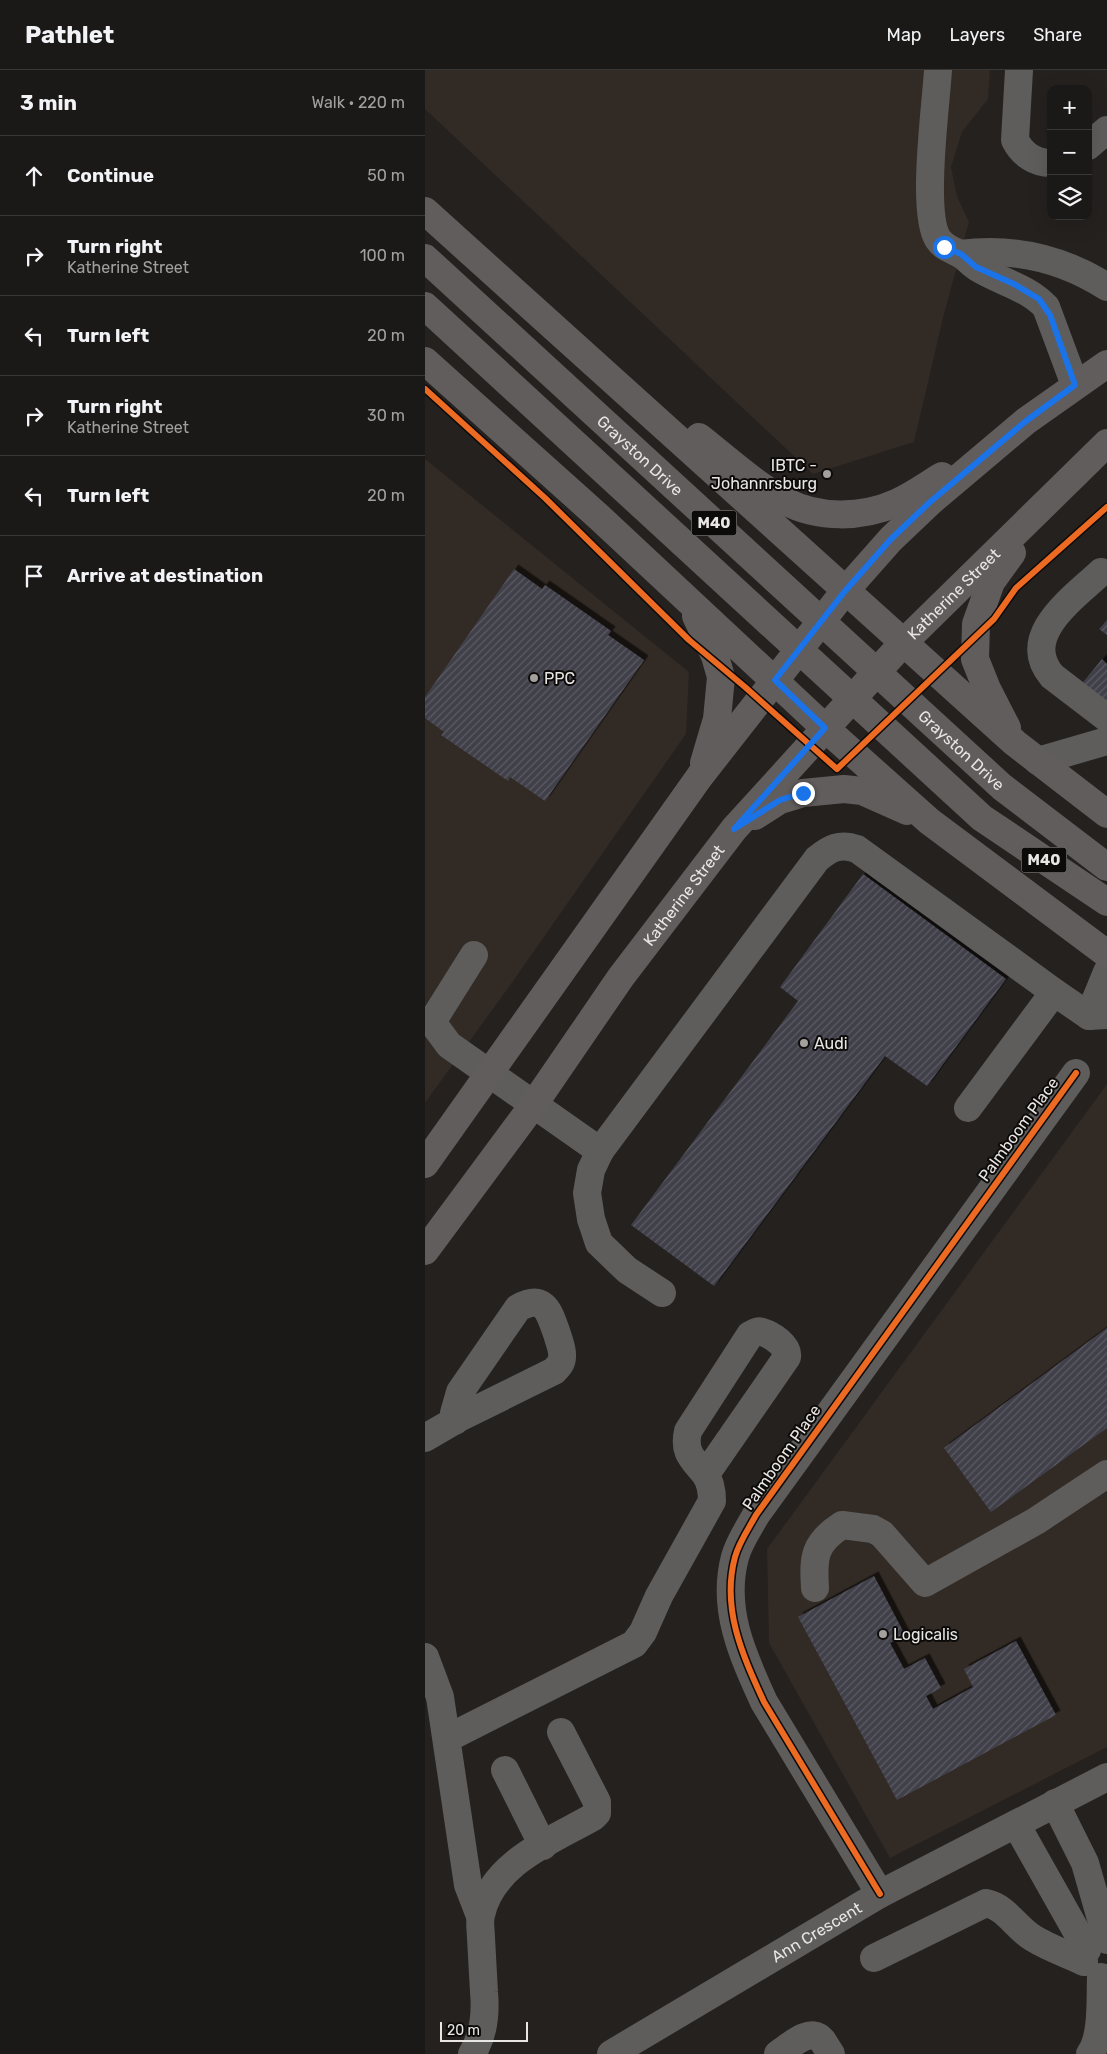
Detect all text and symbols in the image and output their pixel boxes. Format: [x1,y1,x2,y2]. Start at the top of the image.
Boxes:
text: Pathlet [25,21,114,49]
text: Map [887,24,922,46]
text: Layers [950,24,1005,46]
text: Share [1033,24,1082,46]
map controls [1047,85,1092,220]
button: + [1047,85,1092,130]
text: 3 min [20,90,77,115]
text: Walk · 220 m [312,93,405,112]
button: − [1047,130,1092,175]
icon: ahead [20,162,48,190]
text: Continue [67,164,154,187]
text: 50 m [367,166,405,185]
button: layers [1047,175,1092,220]
text: Turn right [67,235,162,258]
route start [933,236,956,259]
icon: right [20,242,48,270]
text: 100 m [360,246,405,265]
text: Katherine Street [67,258,189,277]
icon: left [20,322,48,350]
text: Turn left [67,324,149,347]
text: 20 m [367,326,405,345]
text: Turn right [67,395,162,418]
icon: right [20,402,48,430]
text: 30 m [367,406,405,425]
street label: Grayston Drive [593,412,687,500]
text: Katherine Street [67,418,189,437]
place label: IBTC - Johannrsburg [711,456,817,493]
marker: IBTC - Johannrsburg [821,468,833,480]
icon: left [20,482,48,510]
text: Turn left [67,484,149,507]
text: 20 m [367,486,405,505]
road number: M40 [691,510,737,536]
street label: Katherine Street [903,544,1004,644]
icon: arrive [20,562,48,590]
text: Arrive at destination [67,564,263,587]
place label: PPC [544,669,575,688]
marker: PPC [528,672,540,684]
street label: Grayston Drive [914,706,1008,794]
route end [792,782,815,805]
street label: Katherine Street [639,841,729,950]
road number: M40 [1021,848,1067,872]
place label: Audi [814,1034,848,1053]
marker: Audi [798,1037,810,1049]
street label: Palmboom Place [974,1074,1063,1185]
street label: Palmboom Place [738,1401,825,1513]
place label: Logicalis [893,1625,958,1644]
marker: Logicalis [877,1628,889,1640]
street label: Ann Crescent [768,1898,865,1966]
scale bar [440,2019,527,2042]
text: 20 m [447,2022,480,2039]

